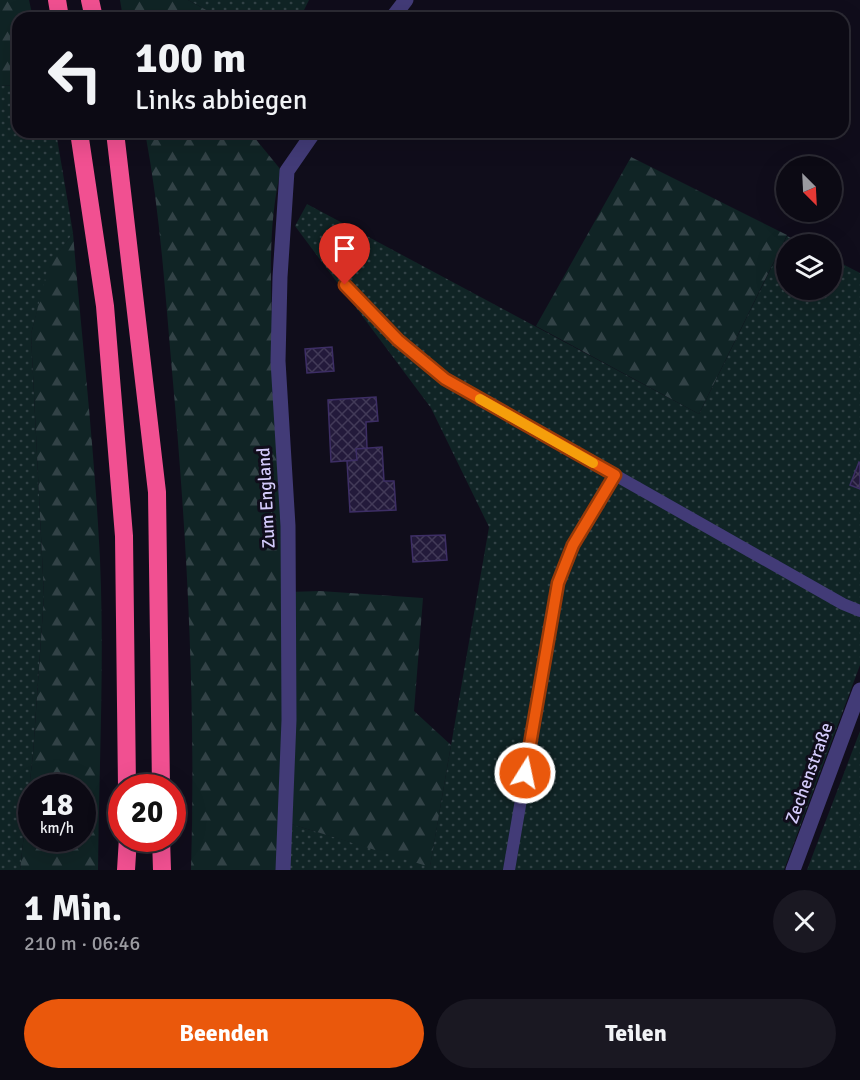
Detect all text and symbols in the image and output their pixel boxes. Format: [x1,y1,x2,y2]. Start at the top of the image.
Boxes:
text: 100 m [135,33,246,84]
icon: left [36,36,114,114]
text: Links abbiegen [135,84,307,117]
north arrow [776,156,842,222]
map controls [776,156,842,300]
pin [319,223,370,285]
icon: arrive [328,232,361,265]
button: layers [776,234,842,300]
street label: Zum England [252,447,280,549]
street label: Zechenstraße [781,719,837,827]
position arrow [493,741,557,805]
speed limit sign: 20 [108,774,186,852]
text: 18 [41,787,73,824]
text: km/h [40,819,74,837]
text: 1 Min. [24,886,122,931]
button: close [773,890,836,953]
text: 210 m · 06:46 [24,931,140,956]
button: Beenden [24,999,424,1068]
button: Teilen [436,999,836,1068]

